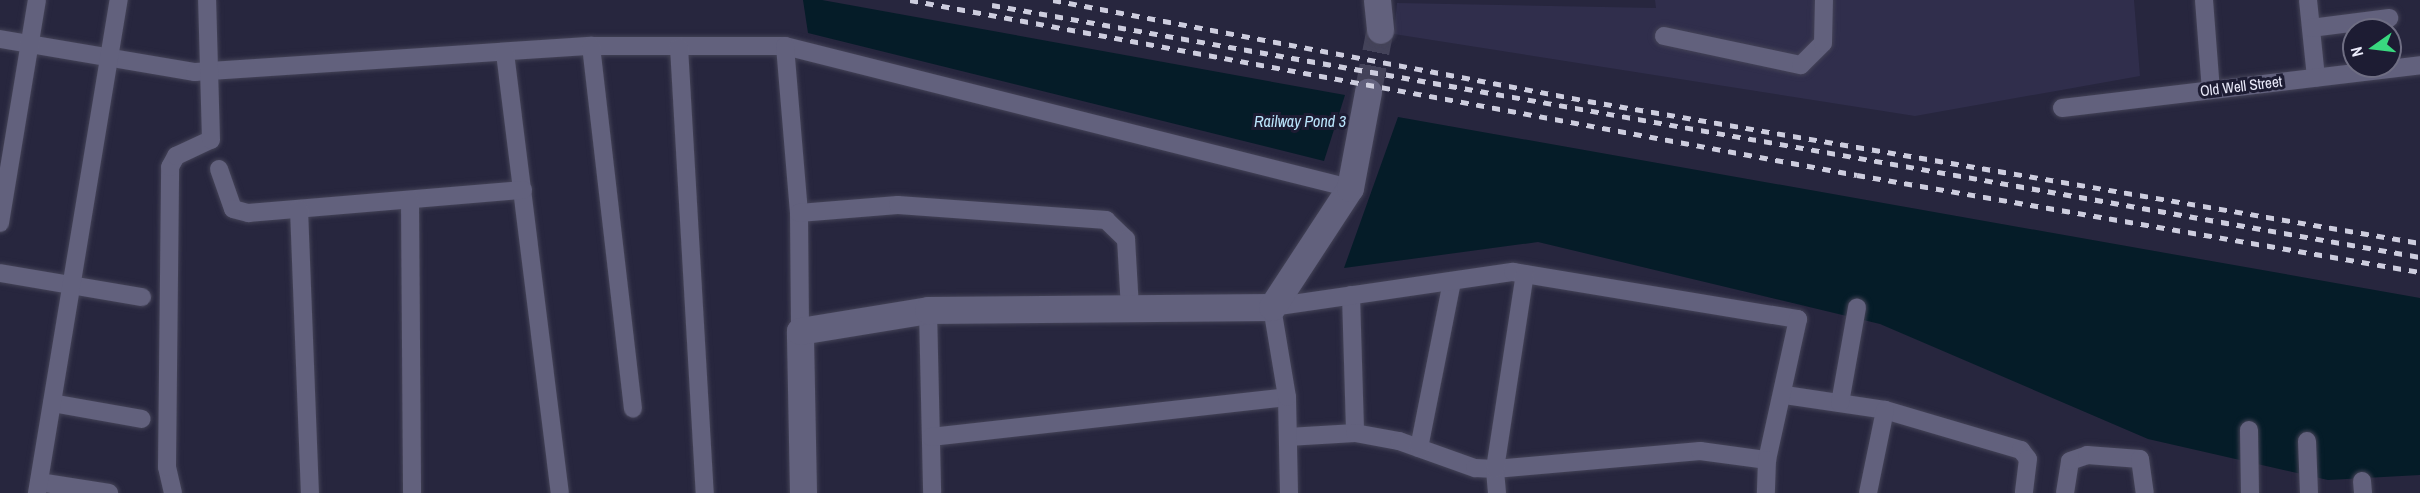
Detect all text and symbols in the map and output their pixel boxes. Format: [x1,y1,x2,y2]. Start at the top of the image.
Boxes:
north arrow [2342,18,2402,78]
text: N [2345,45,2368,59]
street label: Old Well Street [2199,72,2283,100]
water label: Railway Pond 3 [1254,111,1346,131]

